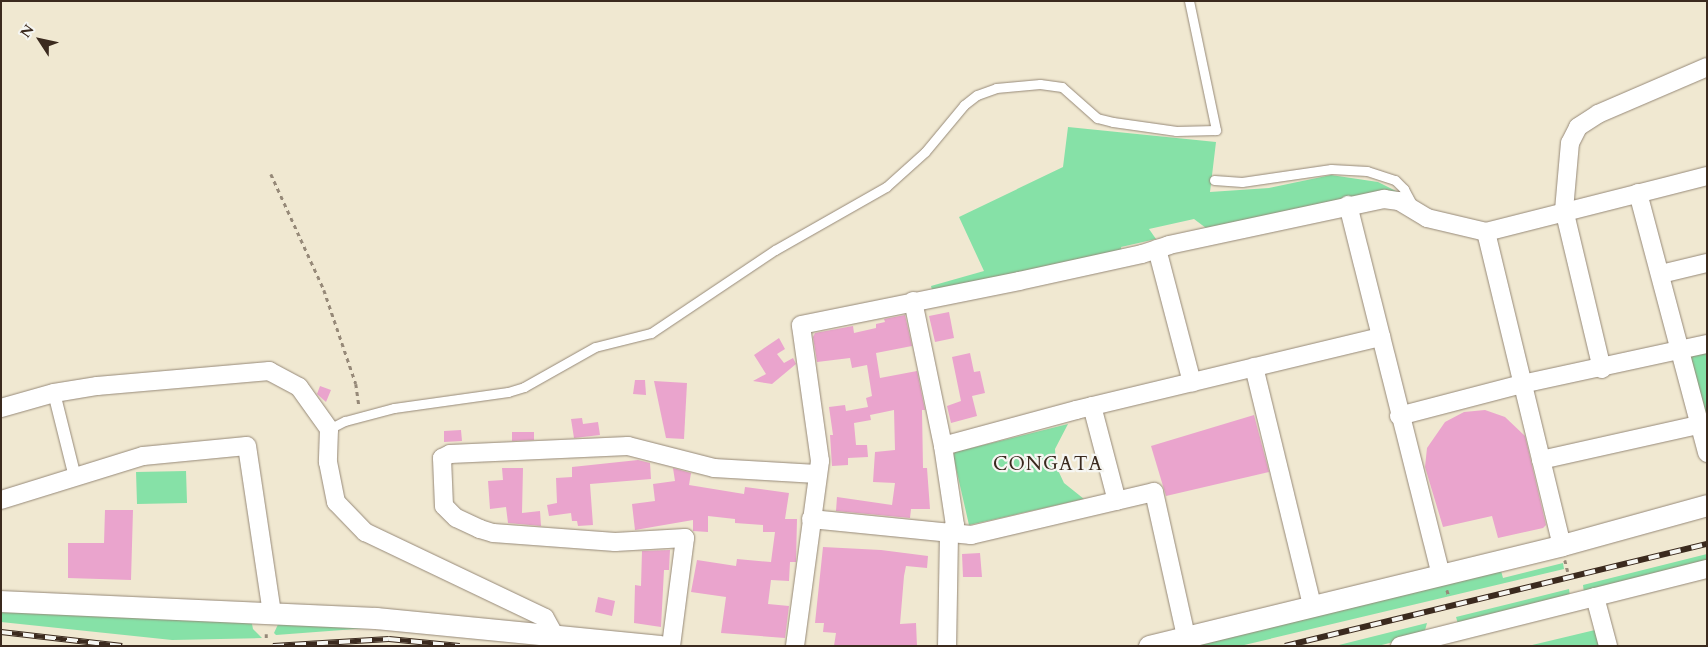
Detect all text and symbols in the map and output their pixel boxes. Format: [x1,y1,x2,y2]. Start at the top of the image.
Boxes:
north arrow [15,15,65,65]
text: N [16,21,39,42]
district label: CONGATA [992,454,1104,476]

